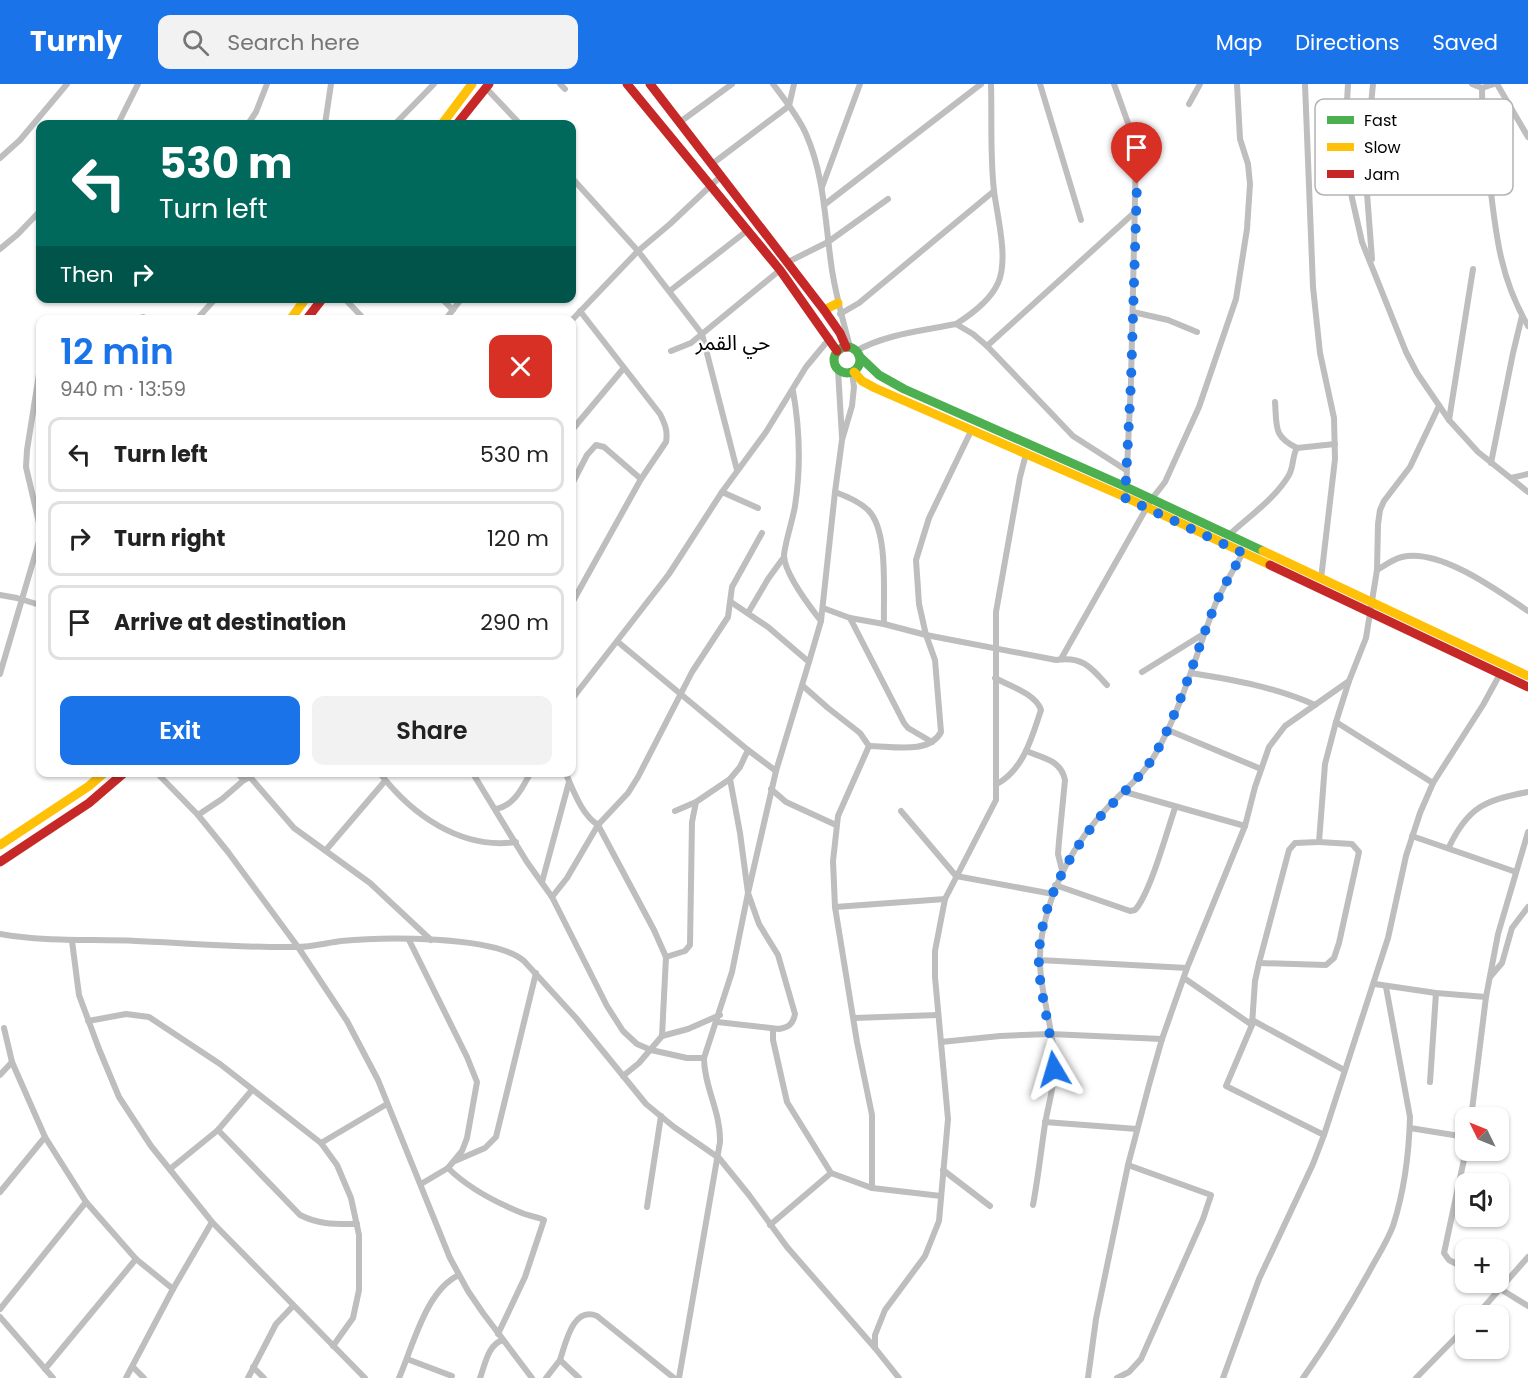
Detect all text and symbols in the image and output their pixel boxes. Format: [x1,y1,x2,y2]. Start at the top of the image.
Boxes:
search box [158,15,578,69]
text: Turnly [30,22,122,61]
icon: search [179,26,212,59]
text: Search here [227,27,360,58]
text: Map [1216,28,1262,57]
text: Directions [1295,28,1399,57]
text: Saved [1432,28,1498,57]
legend [1315,99,1513,195]
text: Fast [1364,109,1397,132]
pin [1111,122,1162,184]
icon: arrive [1120,131,1153,164]
text: 530 m [159,134,292,193]
text: Slow [1364,136,1401,159]
icon: left [60,144,138,222]
text: Jam [1364,163,1400,186]
text: Turn left [159,190,268,227]
icon: right [126,258,159,291]
text: Then [60,259,114,290]
text: 12 min [60,326,174,377]
district label: حي القمر [695,328,770,359]
button: close [489,335,552,398]
text: 940 m · 13:59 [60,375,186,403]
icon: left [63,438,96,471]
text: Turn left [114,439,208,470]
text: 530 m [480,439,549,470]
icon: right [63,522,96,555]
text: Turn right [114,523,225,554]
text: 120 m [487,523,549,554]
icon: arrive [63,606,96,639]
text: Arrive at destination [114,607,346,638]
text: 290 m [480,607,549,638]
button: Exit [60,696,300,765]
button: Share [312,696,552,765]
position arrow [1022,1037,1086,1101]
north arrow [1455,1107,1509,1161]
map controls [1455,1107,1509,1359]
button: sound [1455,1173,1509,1227]
button: + [1455,1239,1509,1293]
button: − [1455,1305,1509,1359]

